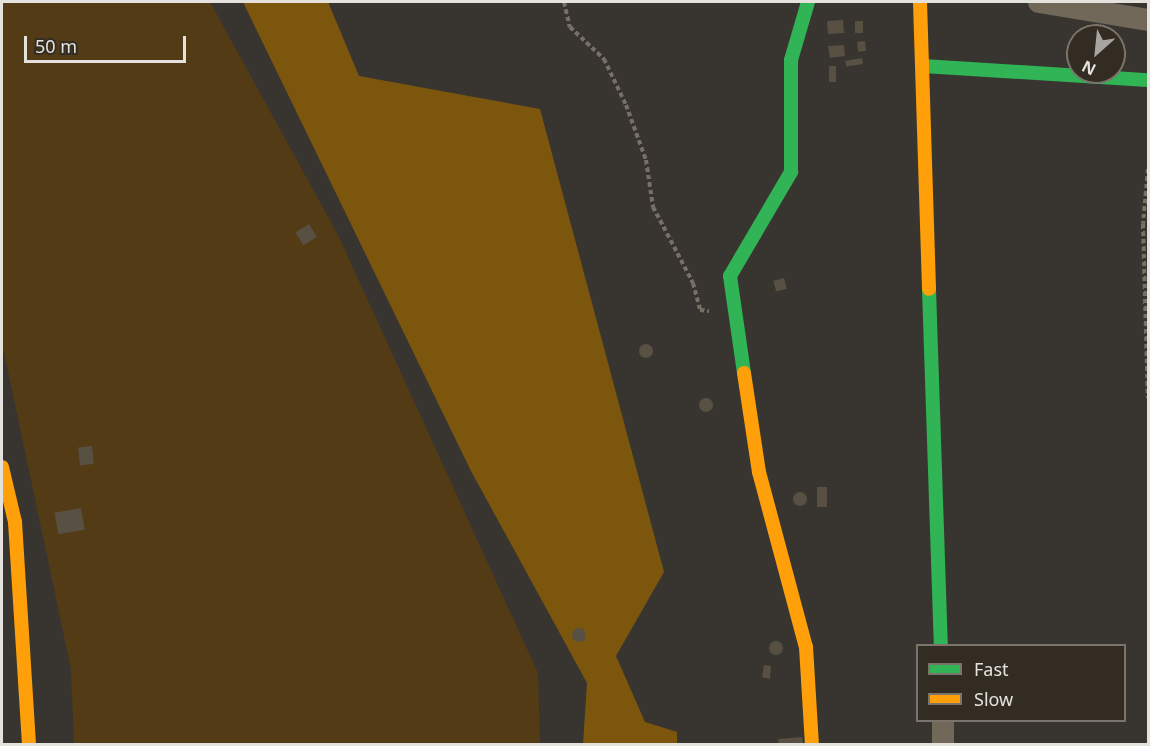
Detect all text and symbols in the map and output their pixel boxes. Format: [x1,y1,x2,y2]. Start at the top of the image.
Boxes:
scale bar [27,24,189,62]
north arrow [1066,24,1126,84]
text: 50 m [35,34,77,58]
text: N [1078,56,1100,81]
legend [916,644,1126,722]
text: Fast [974,657,1009,681]
text: Slow [974,687,1013,711]

